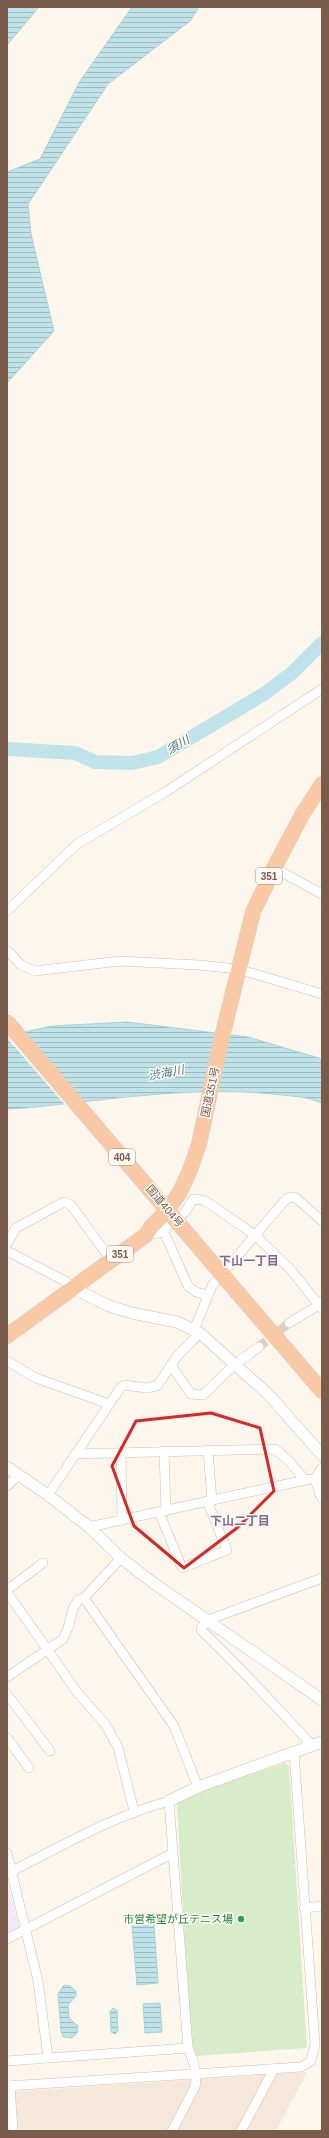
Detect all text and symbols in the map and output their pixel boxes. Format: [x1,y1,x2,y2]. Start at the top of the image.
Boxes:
water label: 須川 [164,732,194,757]
road number: 351 [256,868,282,884]
water label: 渋海川 [147,1062,187,1083]
street label: 国道351号 [199,1066,221,1118]
road number: 404 [109,1149,135,1165]
street label: 国道404号 [144,1182,186,1230]
road number: 351 [107,1246,133,1262]
district label: 下山一丁目 [219,1254,279,1268]
district label: 下山二丁目 [210,1514,270,1528]
place label: 市営希望が丘テニス場 [123,1913,233,1925]
marker: 市営希望が丘テニス場 [236,1914,246,1924]

